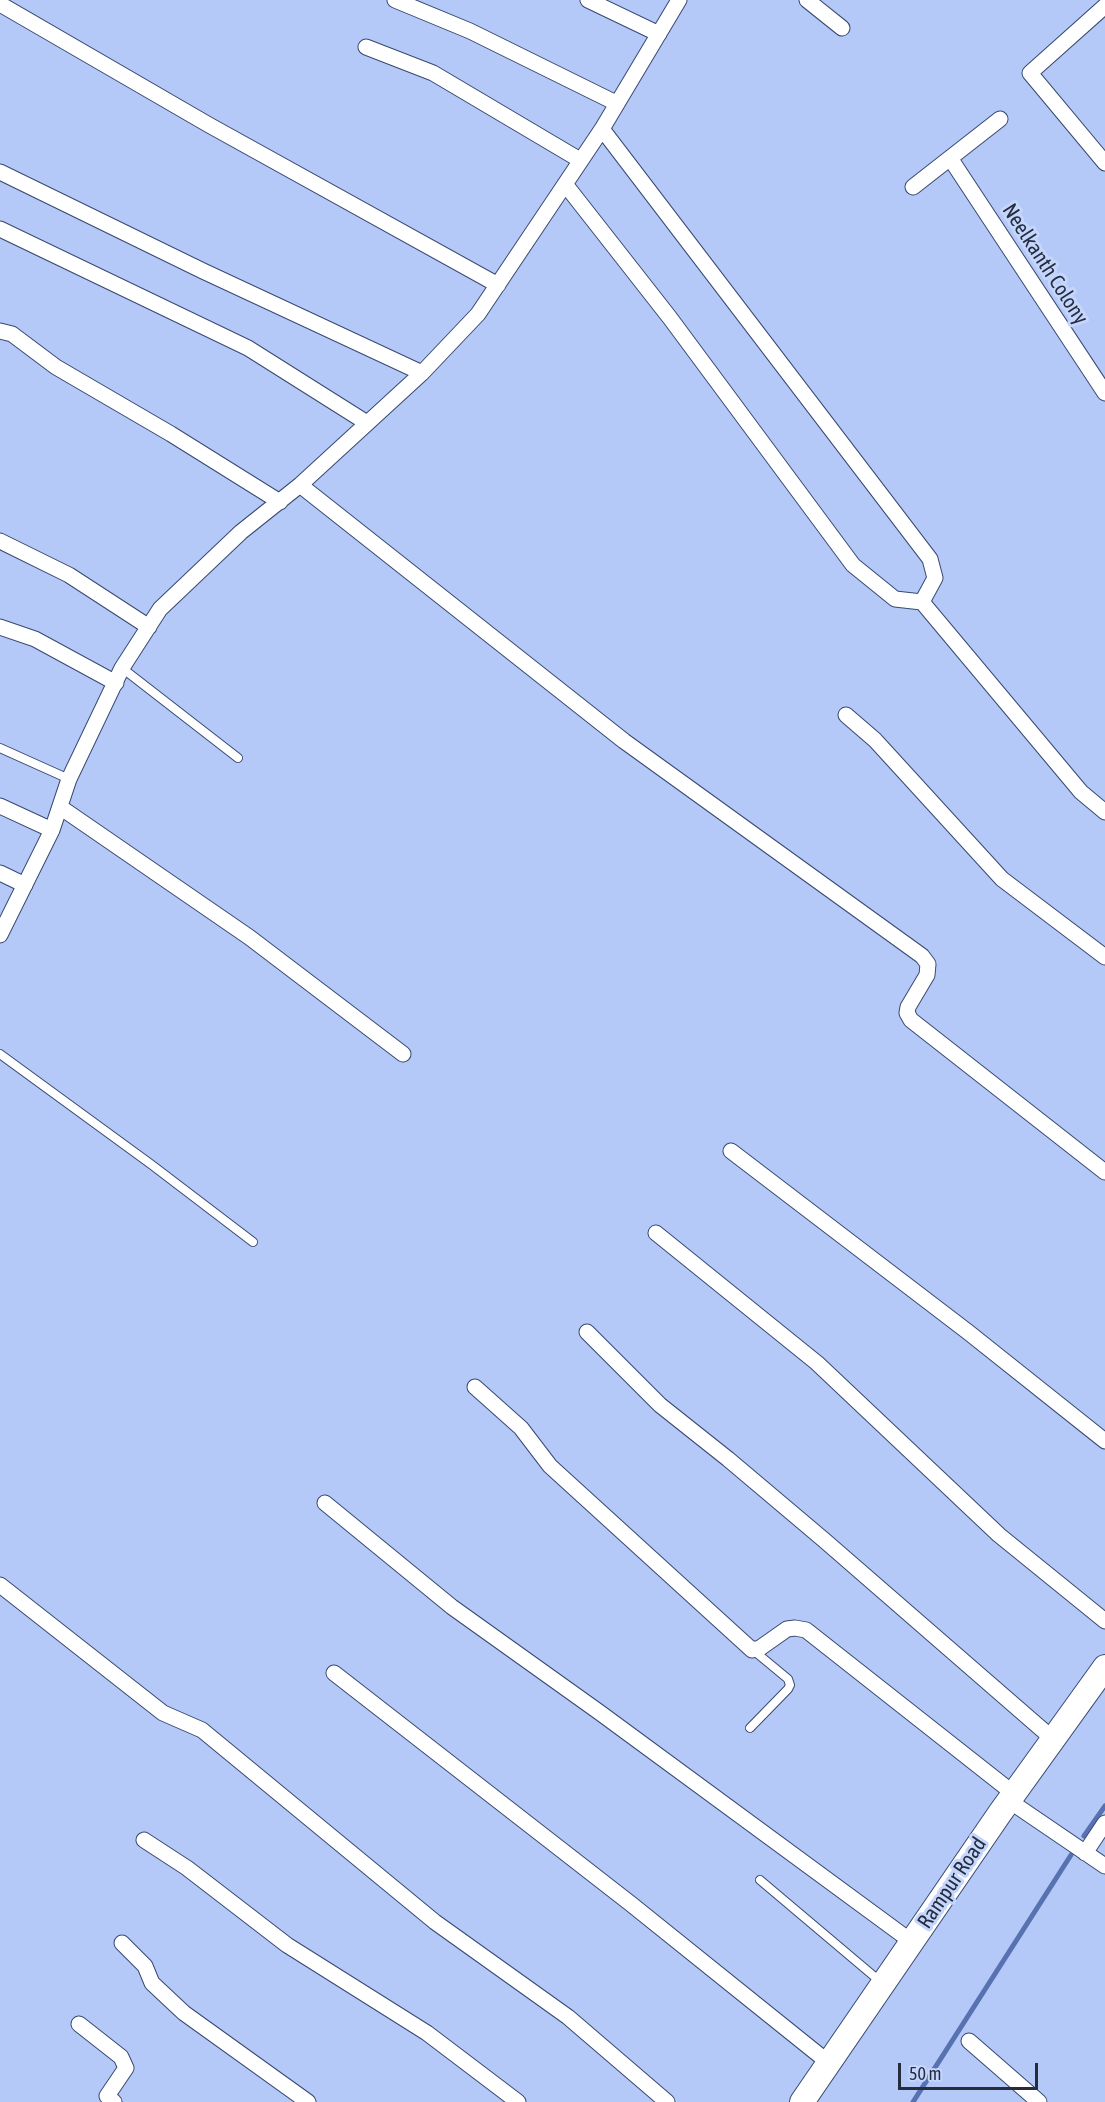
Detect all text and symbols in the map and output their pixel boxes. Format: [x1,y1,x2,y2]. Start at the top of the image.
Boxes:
street label: Neelkanth Colony [997,199,1093,329]
street label: Rampur Road [912,1833,992,1933]
scale bar [901,2051,1040,2089]
text: 50 m [909,2063,941,2084]

